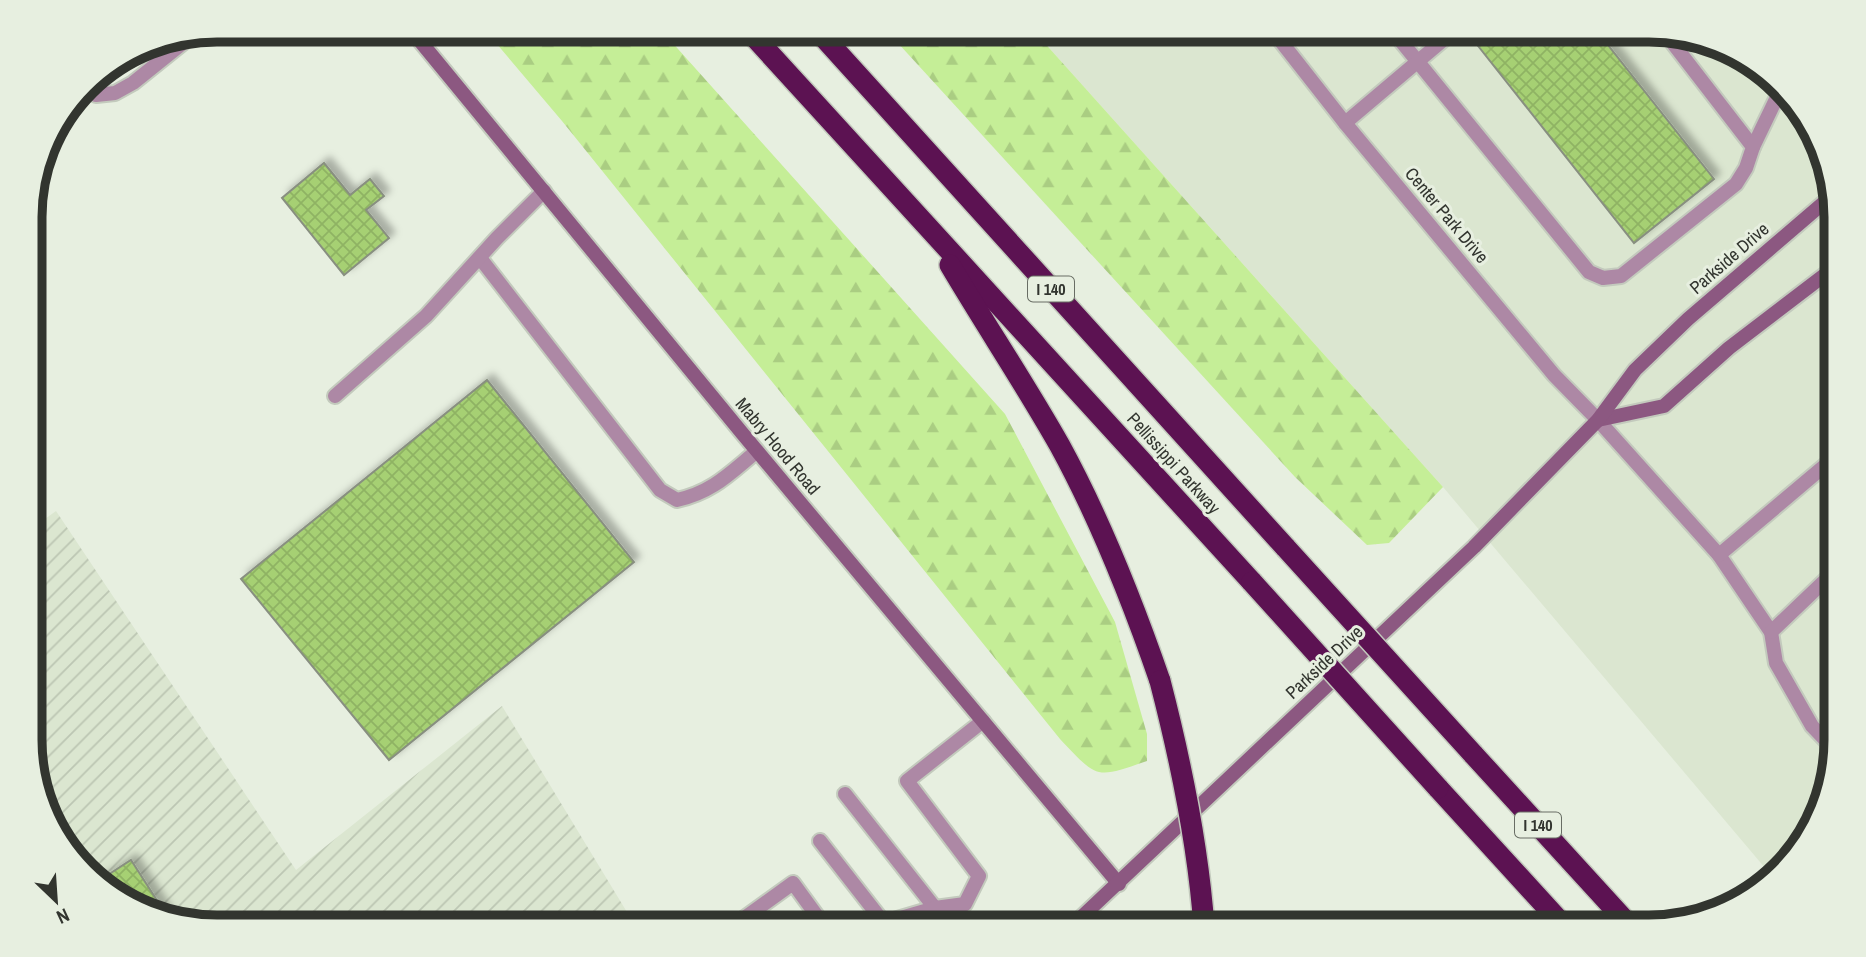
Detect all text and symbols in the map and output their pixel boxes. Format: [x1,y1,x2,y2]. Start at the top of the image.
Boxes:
street label: Center Park Drive [1399,162,1495,268]
street label: Parkside Drive [1684,217,1774,299]
road number: I 140 [1028,276,1074,302]
street label: Mabry Hood Road [730,392,826,500]
street label: Pellissippi Parkway [1122,407,1227,520]
street label: Parkside Drive [1280,620,1368,704]
road number: I 140 [1515,812,1561,838]
north arrow [21,866,91,936]
text: N [53,902,74,931]

